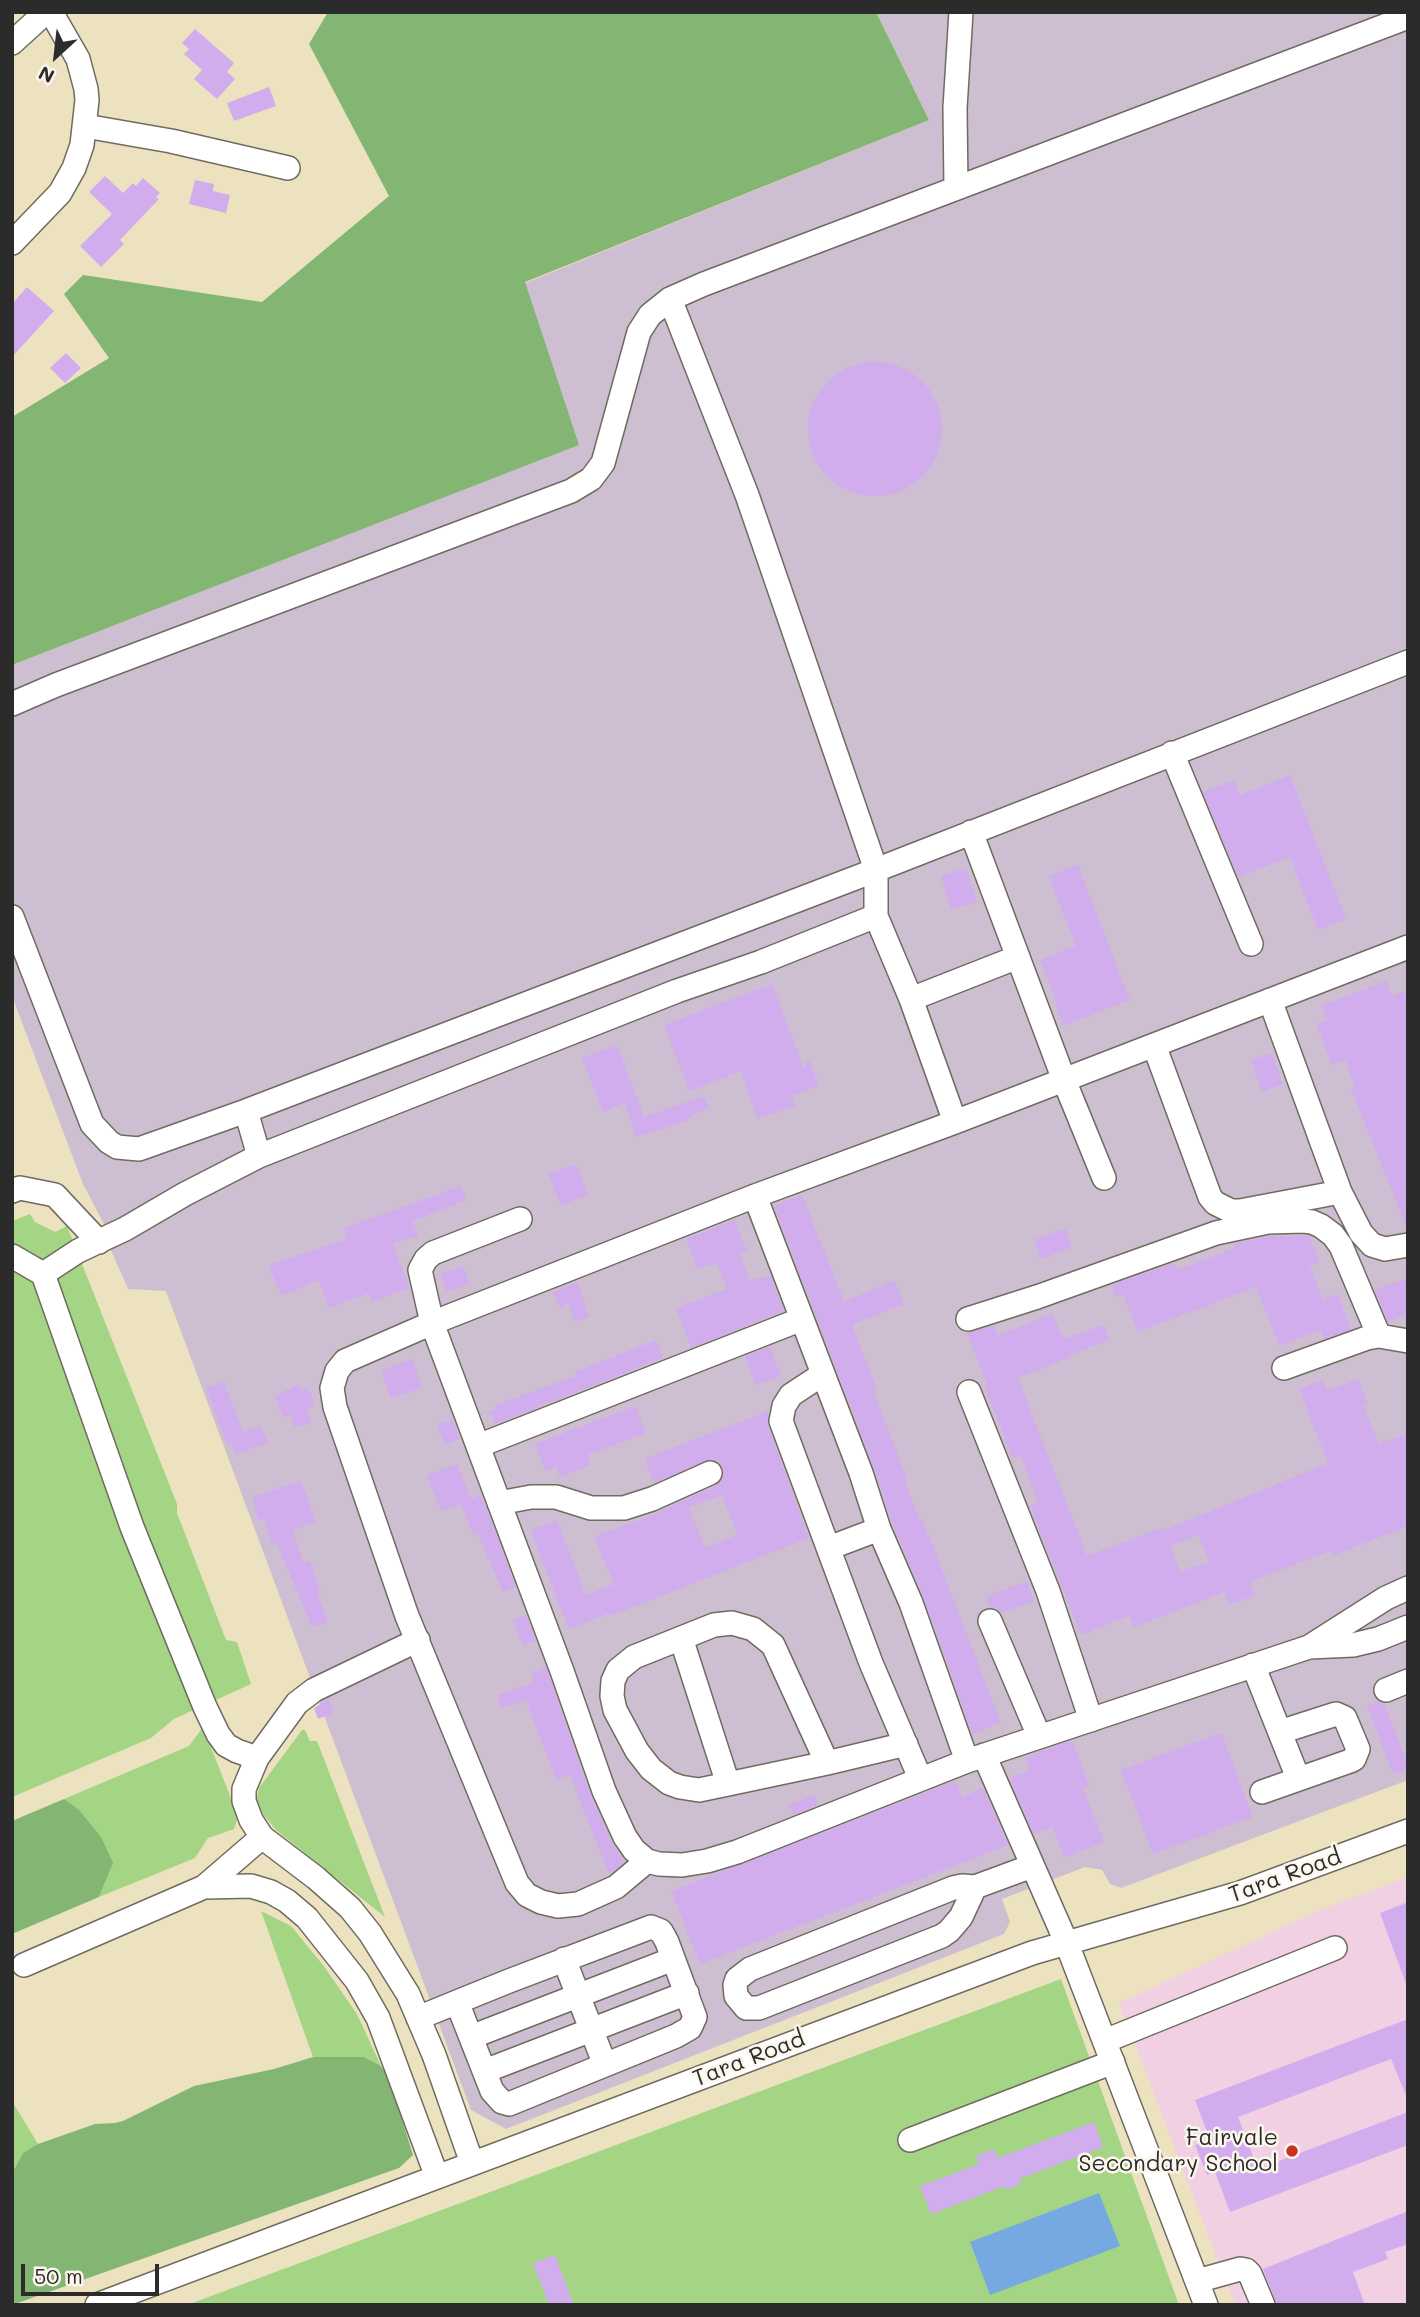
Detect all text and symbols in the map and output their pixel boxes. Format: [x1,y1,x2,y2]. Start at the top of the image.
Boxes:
north arrow [21,21,91,91]
text: N [34,61,58,90]
street label: Tara Road [1225,1843,1345,1909]
street label: Tara Road [689,2025,809,2093]
place label: Fairvale Secondary School [1079,2124,1278,2178]
marker: Fairvale Secondary School [1284,2143,1300,2159]
scale bar [24,2250,163,2294]
text: 50 m [34,2262,83,2289]

